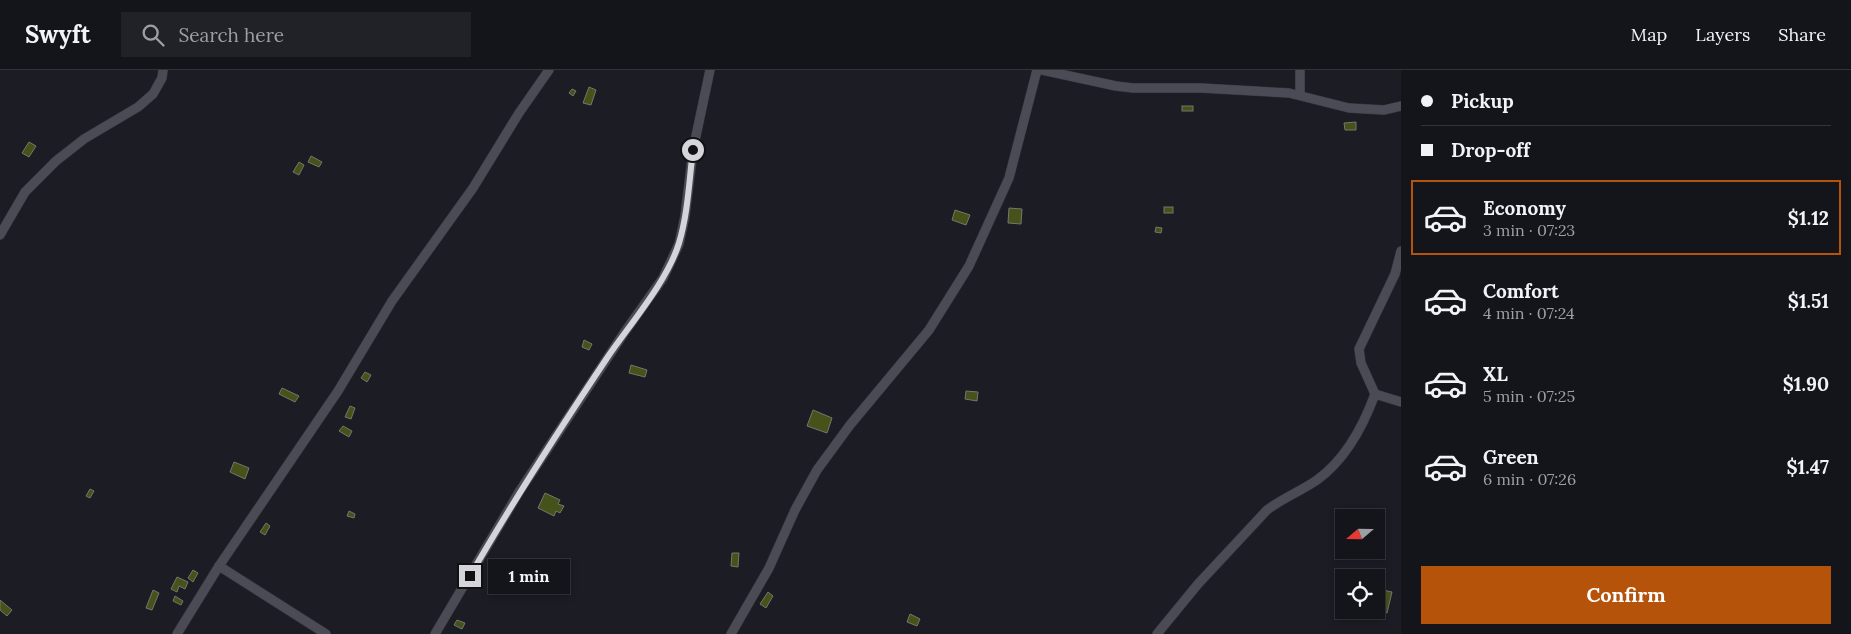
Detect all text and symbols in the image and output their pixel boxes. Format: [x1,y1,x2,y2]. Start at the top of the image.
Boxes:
search box [121,12,471,57]
text: Swyft [25,19,91,50]
icon: search [139,21,167,49]
text: Search here [179,23,284,47]
text: Map [1631,23,1667,46]
text: Layers [1695,23,1750,46]
text: Share [1778,23,1826,46]
text: Pickup [1451,89,1514,113]
text: Drop-off [1451,138,1530,162]
route start [682,139,704,161]
icon: car [1423,195,1468,240]
text: Economy [1483,196,1566,220]
text: $1.12 [1788,206,1829,230]
text: 3 min · 07:23 [1483,220,1575,240]
icon: car [1423,278,1468,323]
text: Comfort [1483,279,1559,303]
text: $1.51 [1788,289,1829,313]
text: 4 min · 07:24 [1483,303,1575,323]
icon: car [1423,361,1468,406]
text: XL [1483,362,1508,386]
text: $1.90 [1783,372,1829,396]
text: 5 min · 07:25 [1483,386,1575,406]
icon: car [1423,444,1468,489]
text: Green [1483,445,1539,469]
text: $1.47 [1786,455,1829,479]
text: 6 min · 07:26 [1483,469,1576,489]
north arrow [1335,509,1385,559]
map controls [1335,509,1385,619]
callout: 1 min [488,558,570,594]
route end [459,565,481,587]
text: 1 min [509,566,549,586]
button: Confirm [1421,566,1831,624]
button: locate [1335,569,1385,619]

